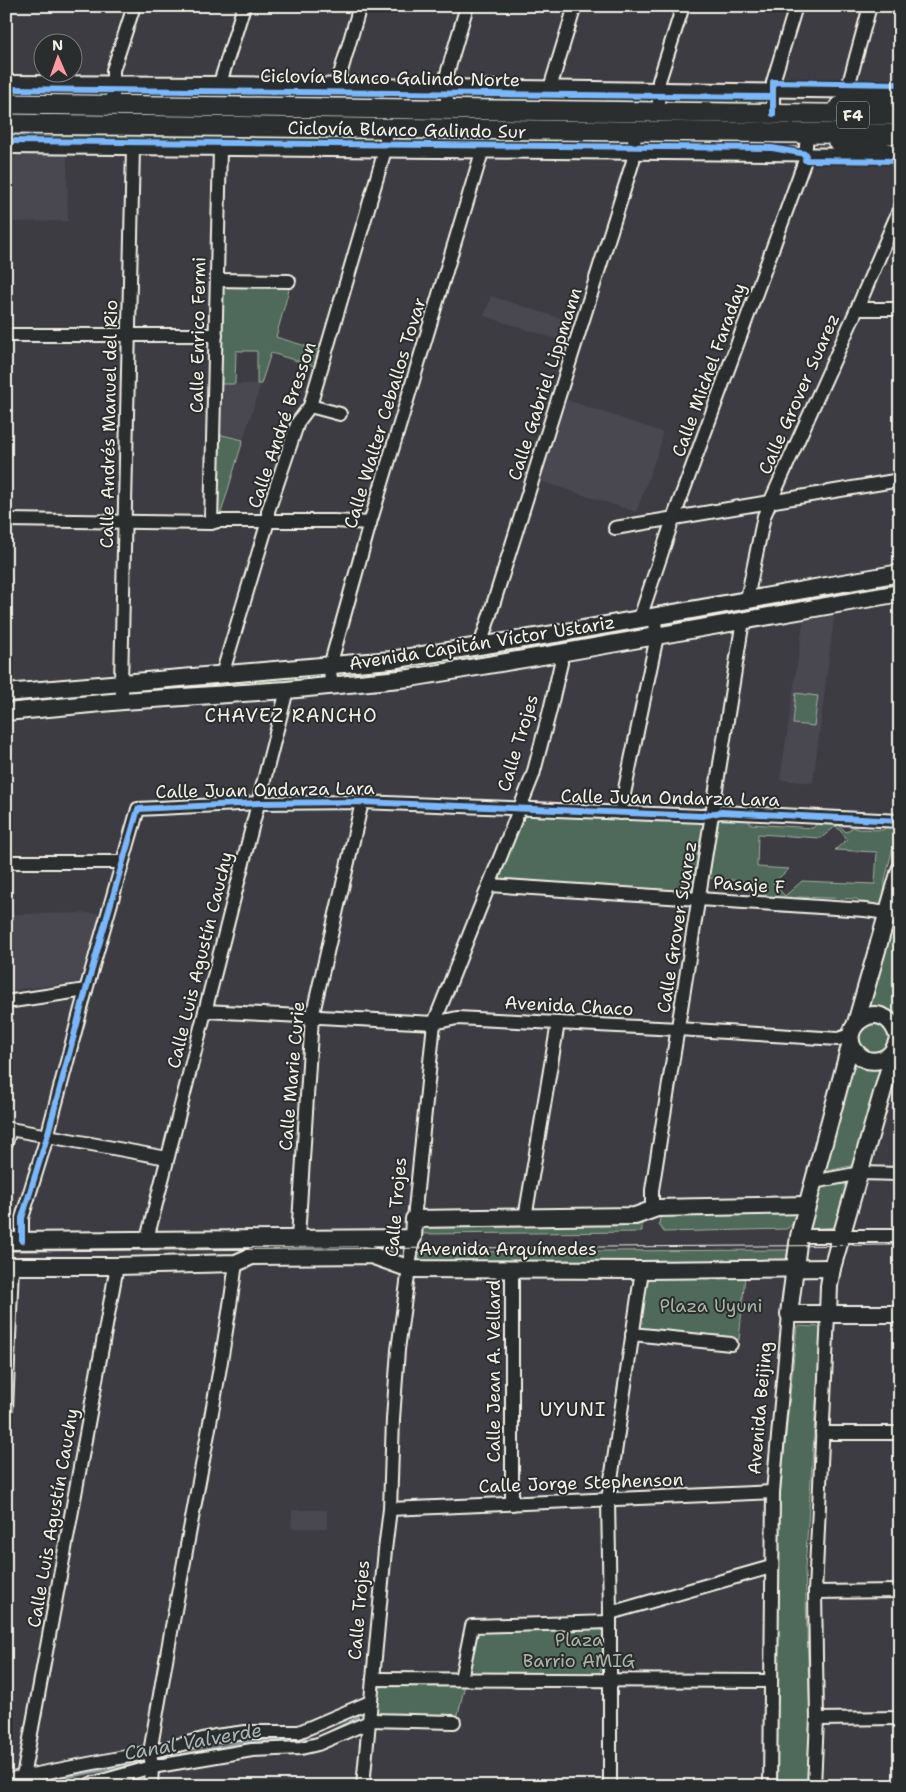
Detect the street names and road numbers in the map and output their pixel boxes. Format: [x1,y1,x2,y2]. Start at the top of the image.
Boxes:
street label: Ciclovía Blanco Galindo Norte [260,64,520,92]
road number: F4 [837,102,869,128]
street label: Ciclovía Blanco Galindo Sur [287,116,527,144]
street label: Calle Enrico Fermi [185,257,211,413]
street label: Calle Michel Faraday [666,280,752,460]
street label: Calle Gabriel Lippmann [502,284,588,484]
street label: Calle Walter Ceballos Tovar [338,294,432,532]
street label: Calle Andrés Manuel del Rio [95,299,123,549]
street label: Calle Grover Suarez [753,310,845,478]
street label: Calle André Bresson [242,338,322,512]
street label: Avenida Capitán Víctor Ustariz [347,610,617,676]
street label: Calle Trojes [492,692,544,794]
street label: Calle Juan Ondarza Lara [155,776,375,804]
street label: Calle Juan Ondarza Lara [560,784,780,812]
street label: Calle Grover Suarez [652,839,702,1015]
street label: Calle Luis Agustín Cauchy [161,849,239,1071]
street label: Pasaje F [712,871,786,899]
street label: Avenida Chaco [504,991,634,1021]
street label: Calle Marie Curie [274,1000,310,1152]
street label: Calle Trojes [380,1156,412,1258]
street label: Avenida Arquímedes [419,1237,597,1261]
street label: Calle Jean A. Vellard [482,1280,506,1462]
street label: Avenida Beijing [742,1340,778,1476]
street label: Calle Luis Agustín Cauchy [22,1406,84,1630]
street label: Calle Jorge Stephenson [478,1467,684,1499]
street label: Calle Trojes [343,1559,375,1661]

